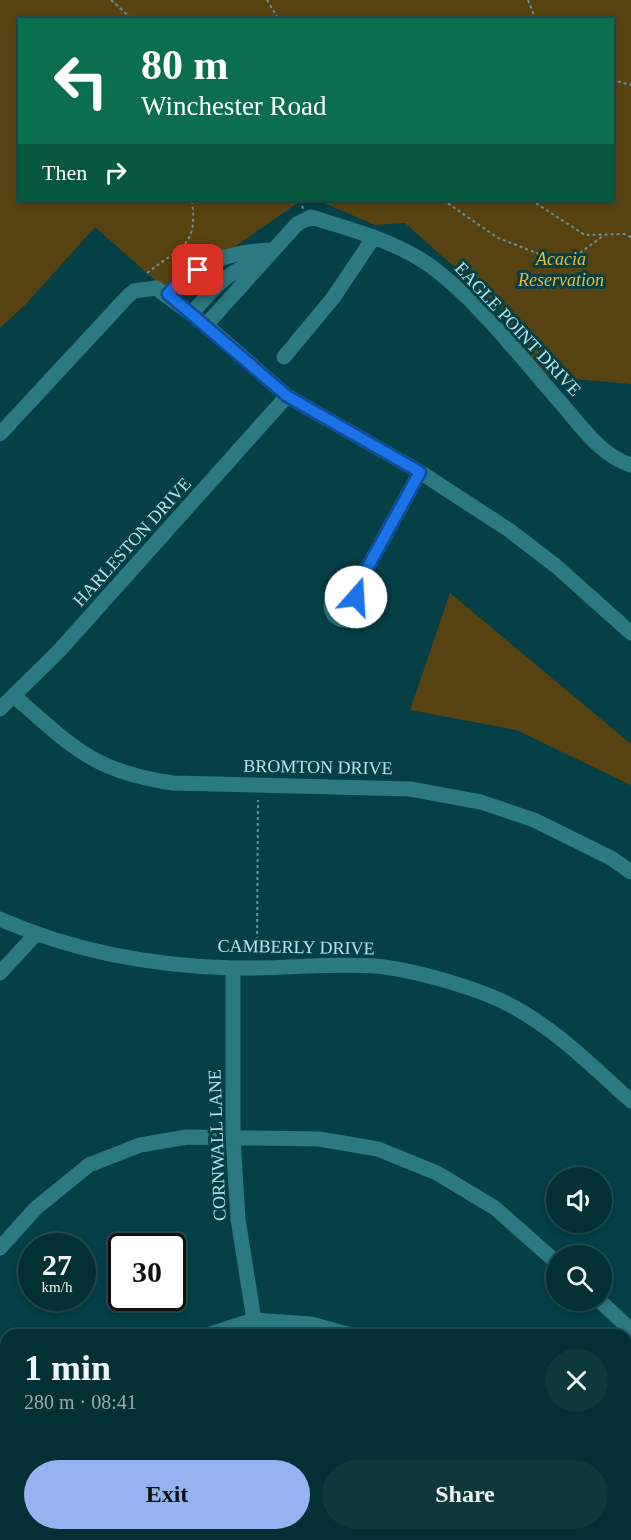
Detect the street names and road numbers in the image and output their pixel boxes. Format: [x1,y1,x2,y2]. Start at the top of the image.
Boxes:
street label: EAGLE POINT DRIVE [451,258,585,400]
street label: HARLESTON DRIVE [69,474,195,610]
street label: BROMTON DRIVE [243,756,393,778]
street label: CAMBERLY DRIVE [217,936,375,958]
street label: CORNWALL LANE [204,1069,230,1221]

